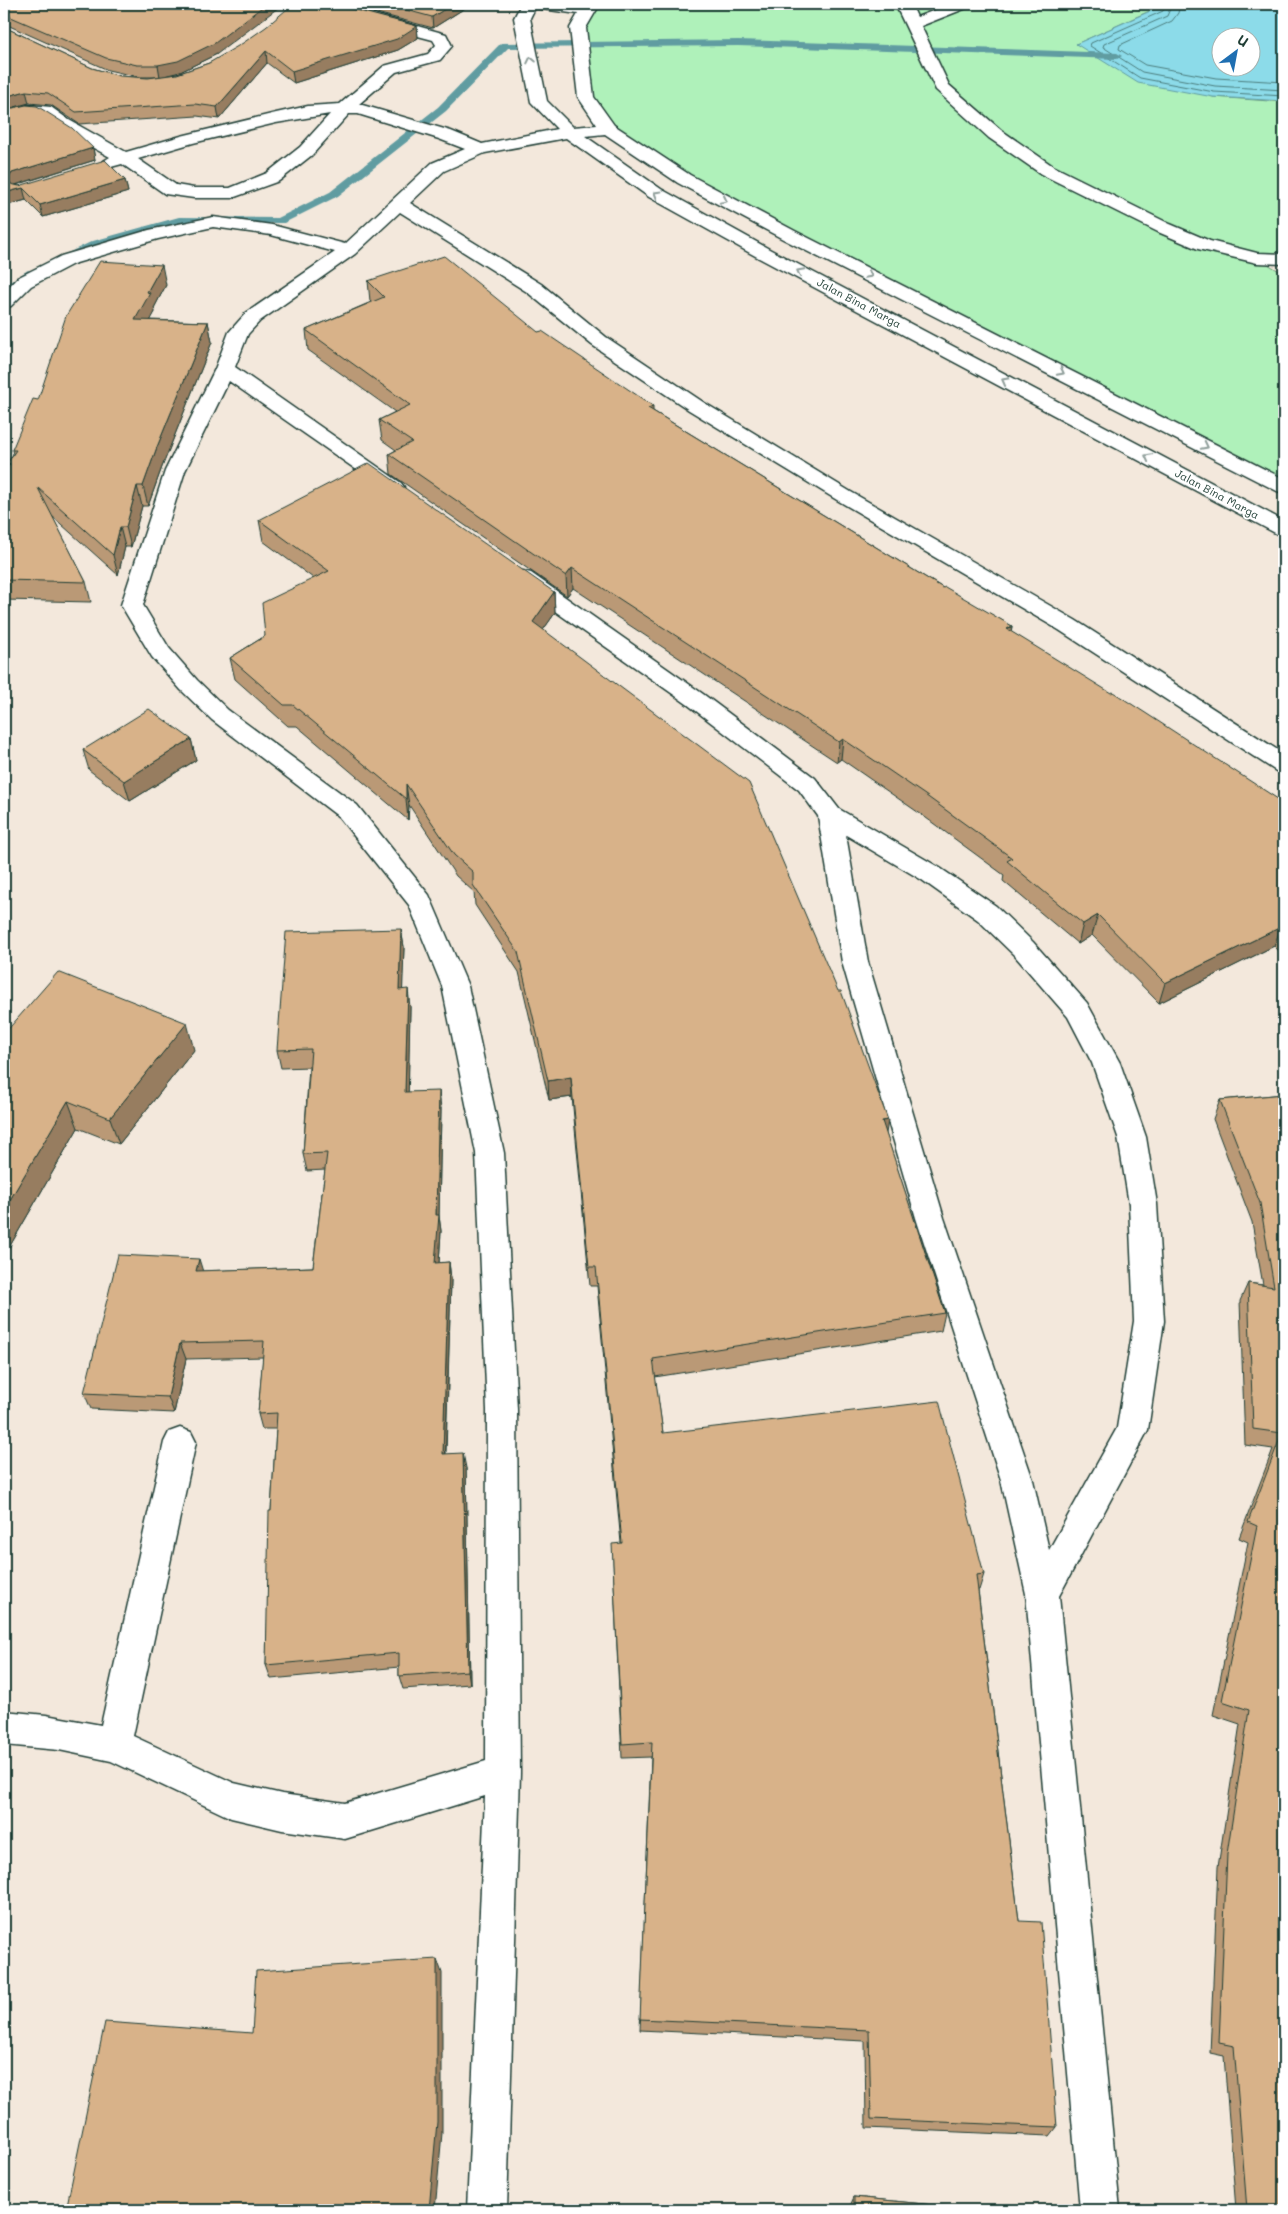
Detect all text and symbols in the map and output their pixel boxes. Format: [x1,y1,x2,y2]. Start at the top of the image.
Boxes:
north arrow [1210,28,1260,78]
text: U [1234,30,1252,51]
one-way arrow [526,56,536,65]
one-way arrow [654,190,663,200]
one-way arrow [719,194,728,204]
one-way arrow [796,268,805,278]
one-way arrow [863,269,872,279]
street label: Jalan Bina Marga [815,274,904,331]
one-way arrow [1055,366,1064,376]
one-way arrow [1001,377,1010,387]
one-way arrow [1200,440,1209,450]
one-way arrow [1145,453,1154,463]
street label: Jalan Bina Marga [1173,465,1262,522]

